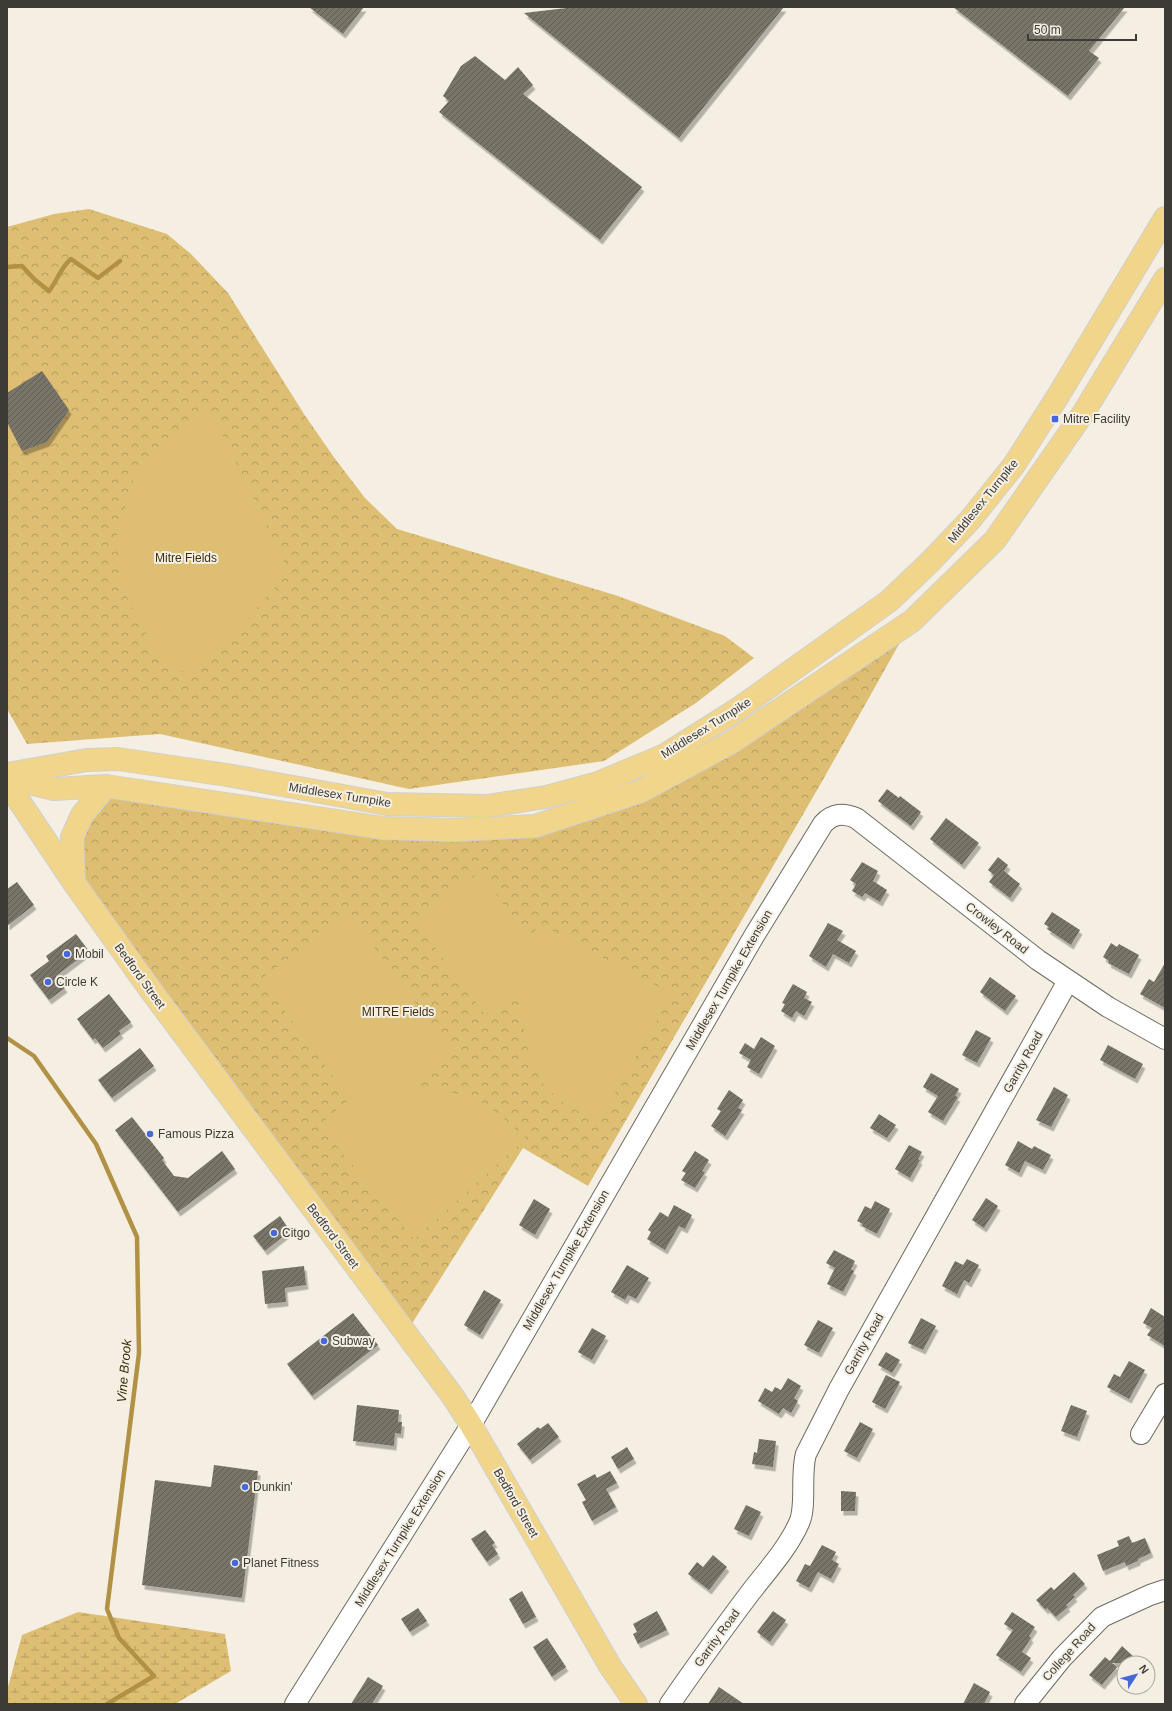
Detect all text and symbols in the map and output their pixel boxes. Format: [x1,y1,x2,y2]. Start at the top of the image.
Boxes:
scale bar [1028,16,1136,42]
text: 50 m [1034,23,1061,37]
place label: Mitre Facility [1063,412,1130,426]
marker: Mitre Facility [1050,414,1060,424]
street label: Middlesex Turnpike [945,456,1021,546]
park label: Mitre Fields [155,551,217,565]
street label: Middlesex Turnpike [658,695,754,761]
street label: Middlesex Turnpike [288,780,392,810]
street label: Crowley Road [963,899,1031,957]
street label: Middlesex Turnpike Extension [683,907,775,1053]
street label: Bedford Street [112,941,169,1012]
place label: Mobil [75,947,104,961]
marker: Mobil [62,949,72,959]
place label: Circle K [56,975,98,989]
marker: Circle K [43,977,53,987]
park label: MITRE Fields [362,1005,434,1019]
street label: Garrity Road [1000,1029,1046,1095]
place label: Famous Pizza [158,1127,234,1141]
marker: Famous Pizza [145,1129,155,1139]
street label: Middlesex Turnpike Extension [520,1187,612,1333]
street label: Bedford Street [304,1201,362,1272]
place label: Citgo [282,1226,310,1240]
marker: Citgo [269,1228,279,1238]
street label: Garrity Road [841,1311,887,1377]
place label: Subway [332,1334,375,1348]
marker: Subway [319,1336,329,1346]
water label: Vine Brook [114,1337,134,1403]
street label: Bedford Street [491,1466,542,1541]
street label: Middlesex Turnpike Extension [352,1467,448,1609]
place label: Dunkin' [253,1480,293,1494]
marker: Dunkin' [240,1482,250,1492]
place label: Planet Fitness [243,1556,319,1570]
marker: Planet Fitness [230,1558,240,1568]
street label: Garrity Road [691,1606,743,1670]
street label: College Road [1039,1620,1099,1684]
north arrow [1116,1655,1156,1695]
text: N [1137,1662,1151,1676]

